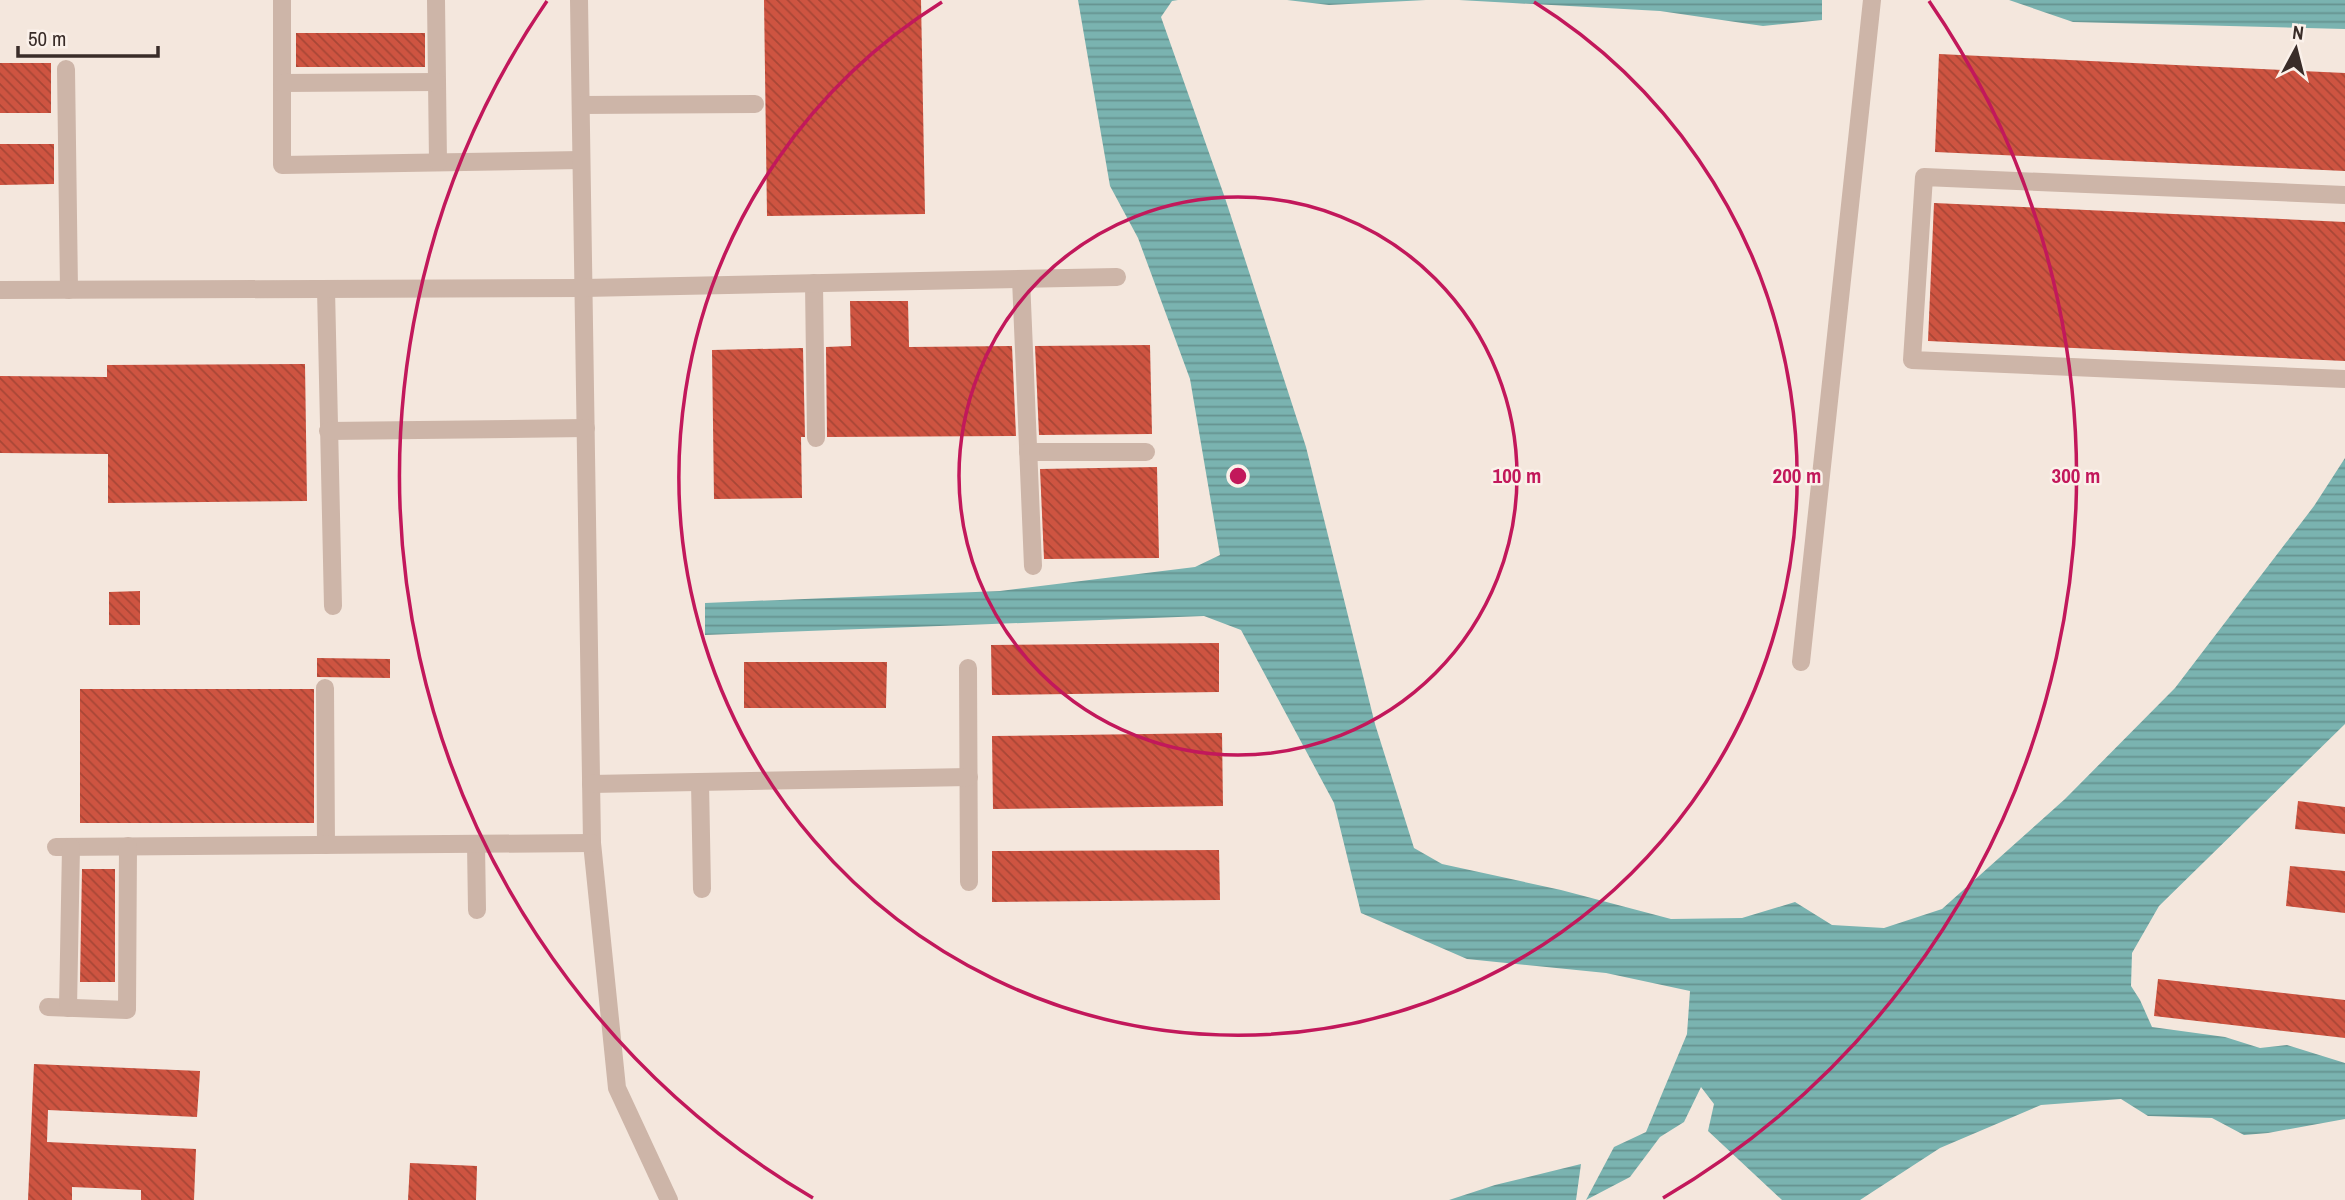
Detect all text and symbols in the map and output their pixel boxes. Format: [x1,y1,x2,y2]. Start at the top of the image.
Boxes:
scale bar [18,14,158,58]
north arrow [2261,14,2331,84]
text: N [2291,19,2305,46]
text: 50 m [28,24,66,53]
text: 100 m [1493,461,1541,490]
text: 200 m [1773,461,1821,490]
text: 300 m [2052,461,2100,490]
centre of rings [1226,464,1250,488]

